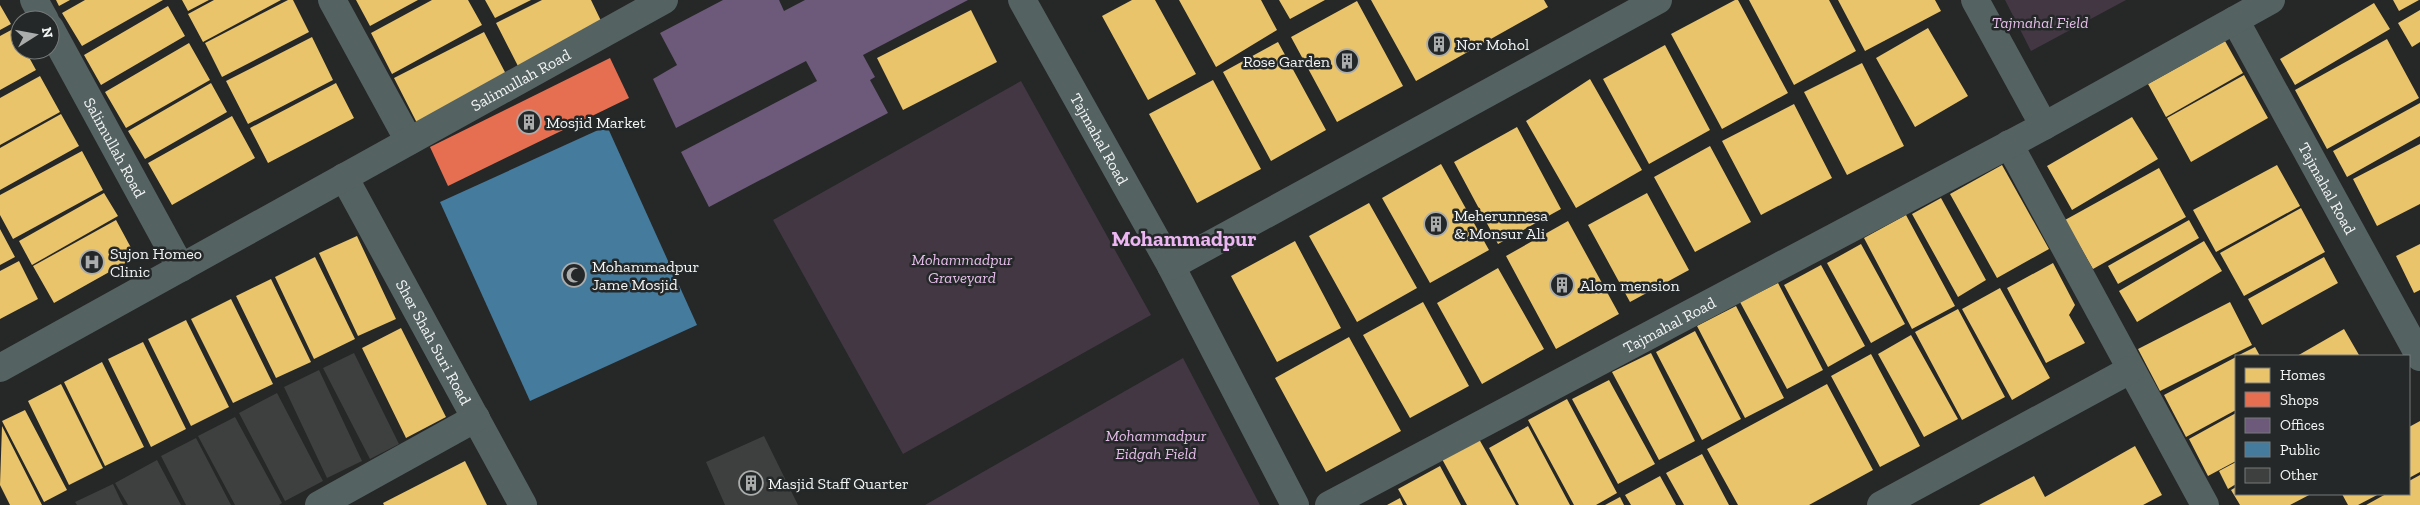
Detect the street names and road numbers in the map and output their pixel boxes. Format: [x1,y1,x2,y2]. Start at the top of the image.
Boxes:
street label: Salimullah Road [468,45,574,115]
street label: Tajmahal Road [1066,90,1133,188]
street label: Salimullah Road [80,94,150,201]
street label: Tajmahal Road [2294,139,2360,238]
street label: Sher Shah Suri Road [392,276,476,408]
street label: Tajmahal Road [1620,293,1719,357]

